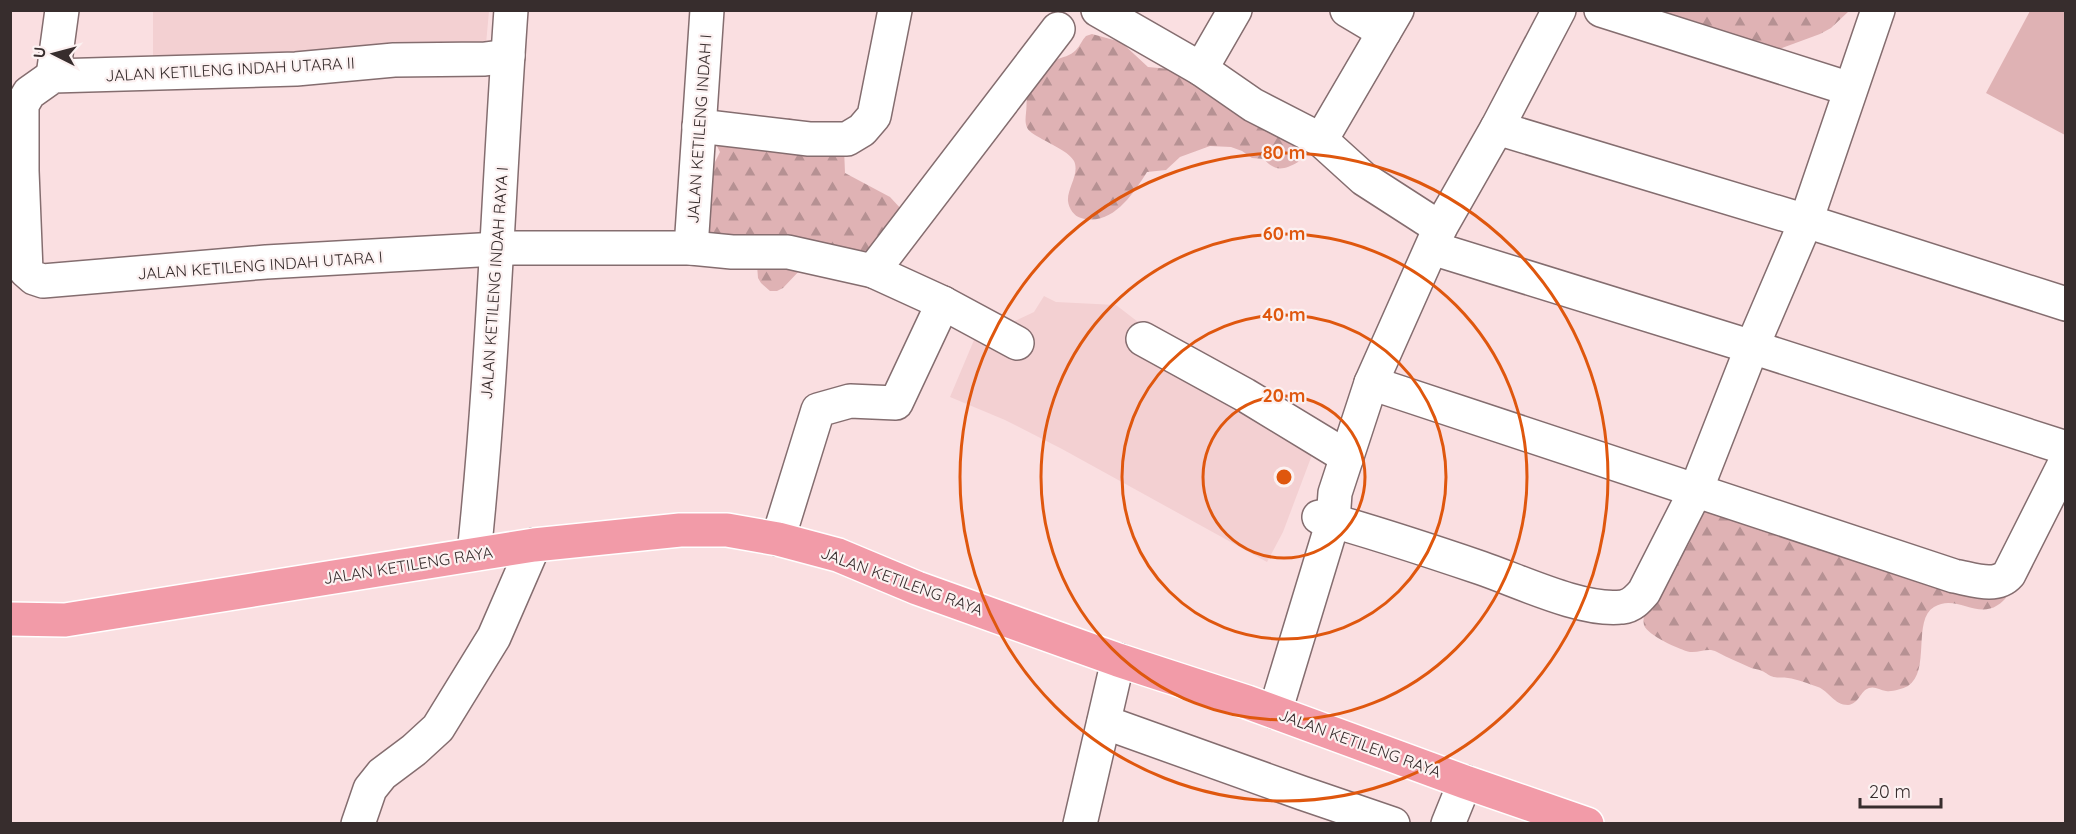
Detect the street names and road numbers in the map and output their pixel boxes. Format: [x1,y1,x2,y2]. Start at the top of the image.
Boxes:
street label: JALAN KETILENG INDAH I [682,34,716,224]
street label: JALAN KETILENG INDAH UTARA II [105,52,355,86]
street label: JALAN KETILENG INDAH RAYA I [476,166,512,400]
street label: JALAN KETILENG INDAH UTARA I [137,246,383,284]
street label: JALAN KETILENG RAYA [322,542,494,588]
street label: JALAN KETILENG RAYA [818,542,986,620]
street label: JALAN KETILENG RAYA [1276,704,1444,782]

